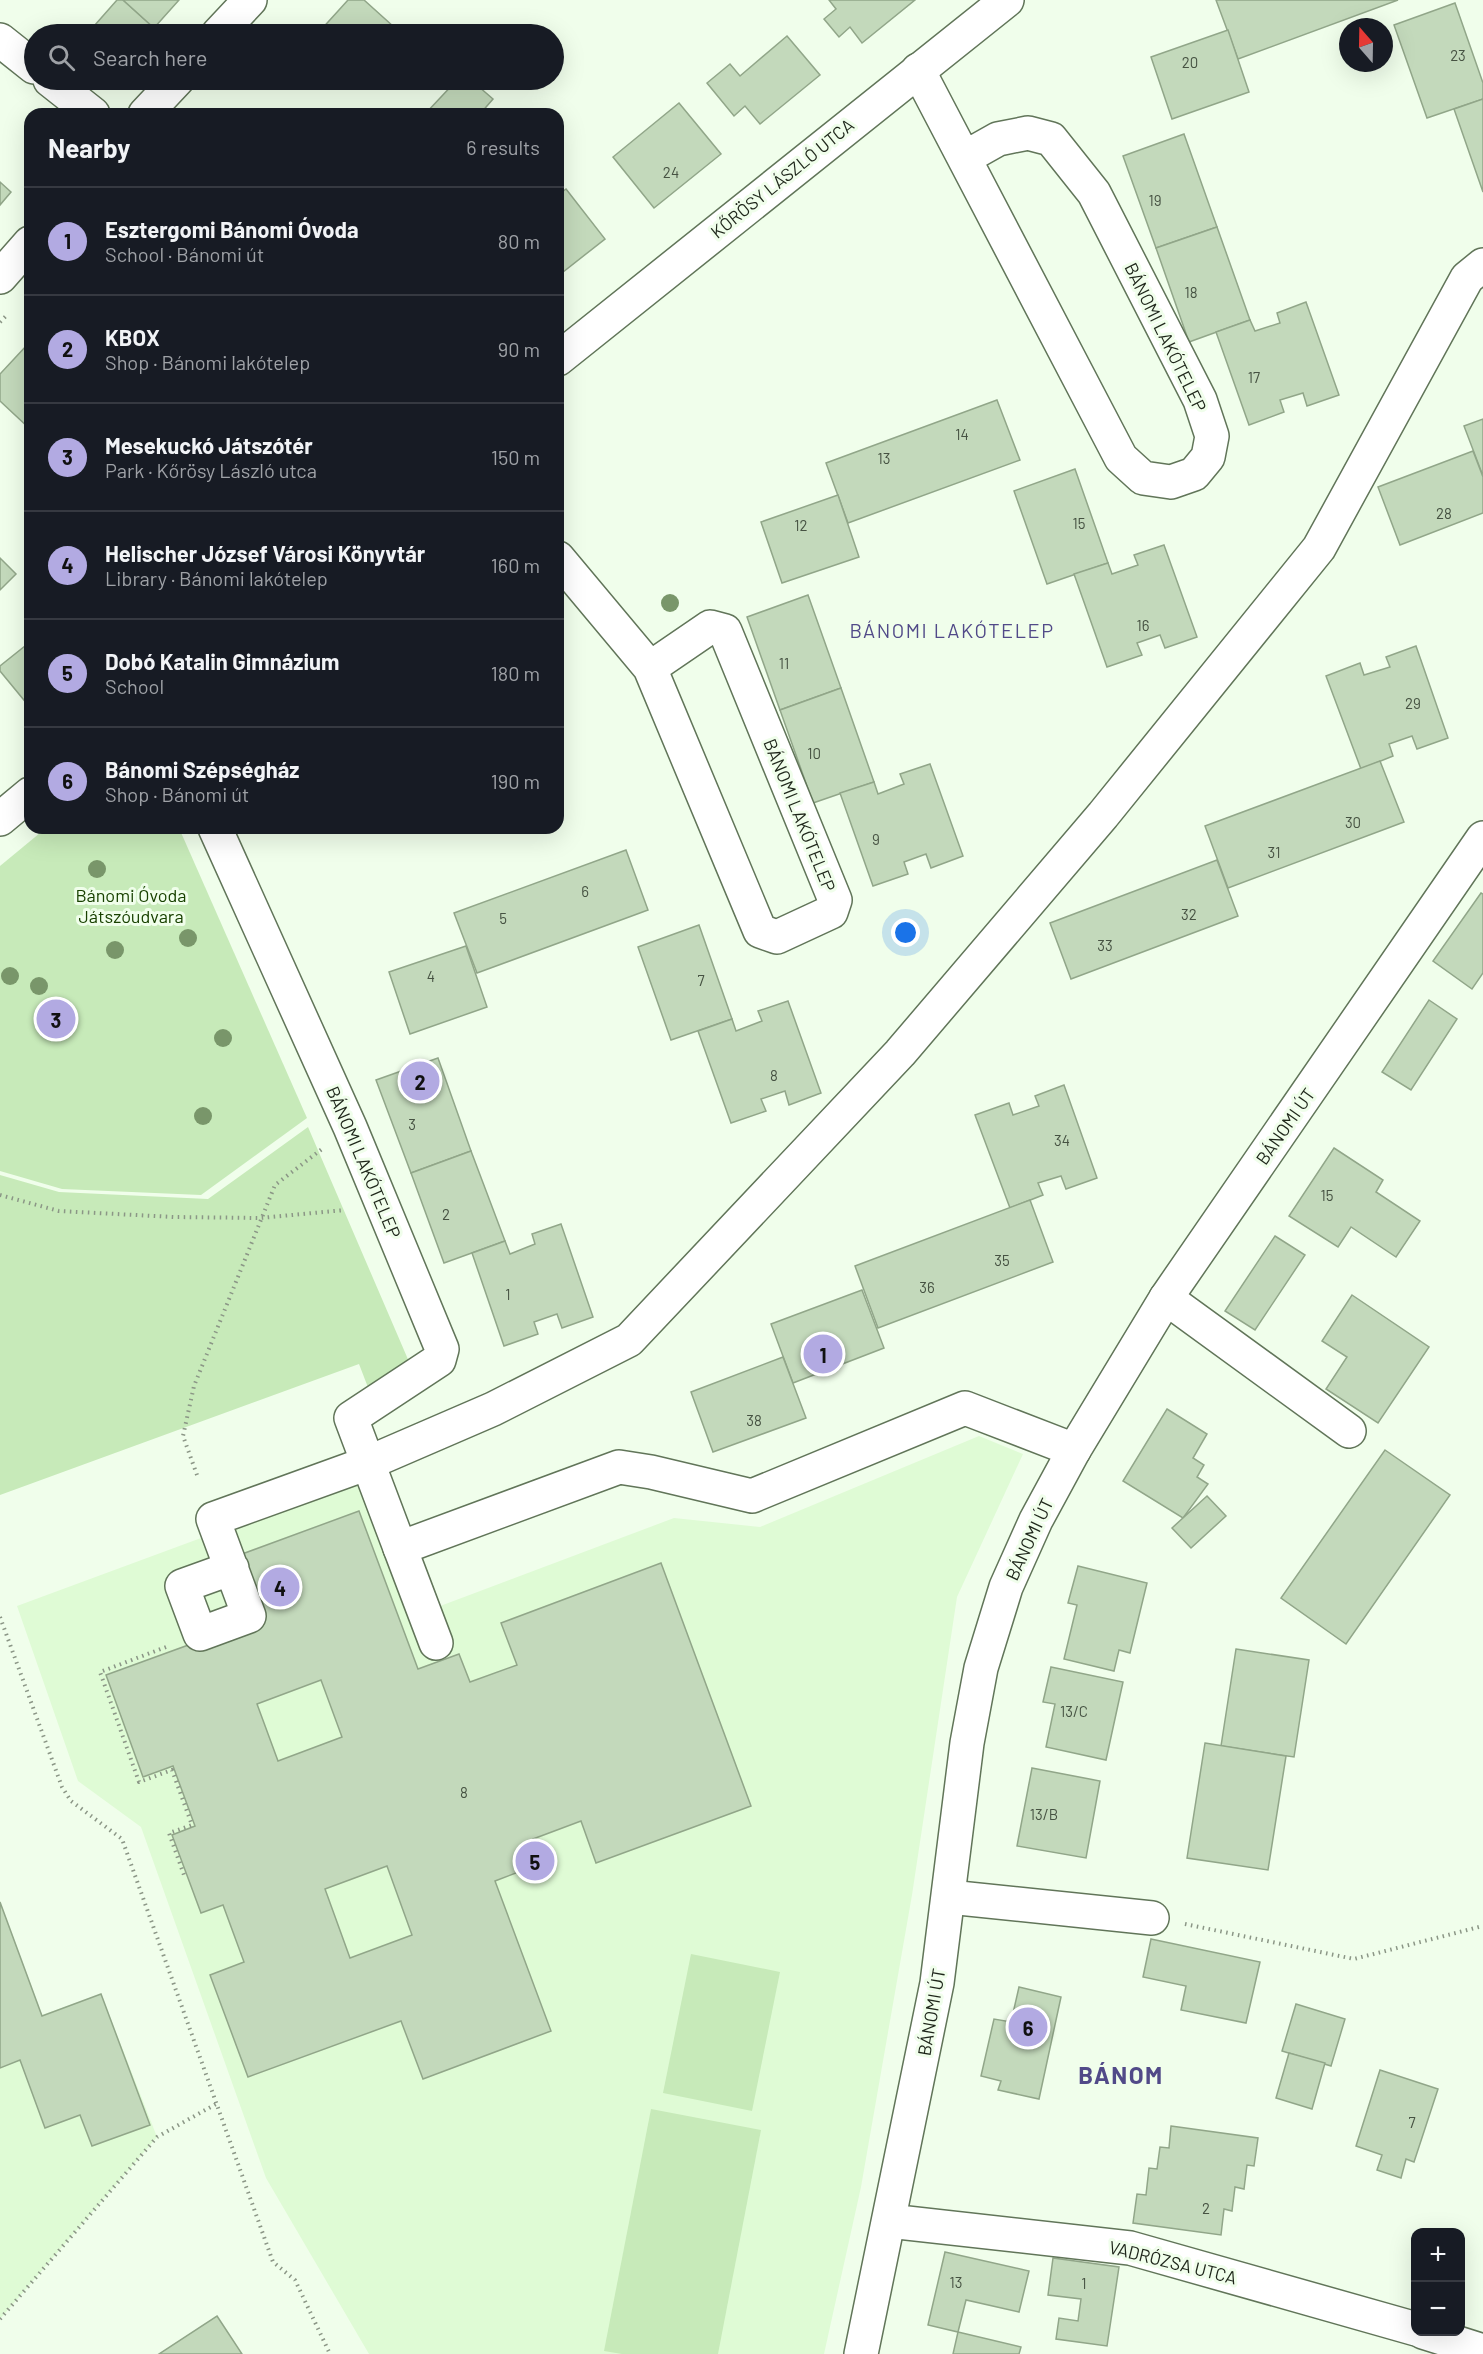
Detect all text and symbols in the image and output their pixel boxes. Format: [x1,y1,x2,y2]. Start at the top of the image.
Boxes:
north arrow [1339,18,1393,72]
search box [24,24,564,90]
icon: search [45,41,78,74]
text: Search here [93,44,207,70]
house number: 23 [1450,46,1466,64]
house number: 20 [1182,53,1198,71]
street label: KŐRÖSY LÁSZLÓ UTCA [706,113,858,242]
text: Nearby [48,132,130,163]
text: 6 results [466,135,540,159]
house number: 24 [663,163,679,181]
house number: 19 [1148,191,1162,209]
text: Esztergomi Bánomi Óvoda [105,216,359,242]
text: 1 [64,229,71,253]
text: 80 m [498,229,540,253]
text: School · Bánomi út [105,242,264,266]
street label: BÁNOMI LAKÓTELEP [1120,259,1212,415]
house number: 18 [1184,283,1198,301]
text: KBOX [105,324,160,350]
text: 2 [62,337,73,361]
text: 90 m [498,337,540,361]
text: Shop · Bánomi lakótelep [105,350,310,374]
house number: 17 [1248,368,1260,386]
house number: 14 [955,425,969,443]
text: Mesekuckó Játszótér [105,432,313,458]
text: 3 [62,445,73,469]
text: 150 m [491,445,540,469]
house number: 13 [878,449,890,467]
text: Park · Kőrösy László utca [105,458,317,482]
house number: 28 [1436,504,1452,522]
house number: 15 [1073,514,1085,532]
house number: 12 [794,516,808,534]
text: Helischer József Városi Könyvtár [105,540,425,566]
text: 4 [61,553,74,577]
text: 160 m [491,553,540,577]
text: Library · Bánomi lakótelep [105,566,328,590]
house number: 16 [1137,616,1149,634]
district label: BÁNOMI LAKÓTELEP [849,618,1055,642]
text: Dobó Katalin Gimnázium [105,648,339,674]
house number: 11 [779,654,789,672]
text: 5 [62,661,73,685]
text: 180 m [491,661,540,685]
text: School [105,674,164,698]
house number: 29 [1405,694,1421,712]
street label: BÁNOMI LAKÓTELEP [759,735,841,895]
house number: 10 [807,744,821,762]
text: Bánomi Szépségház [105,756,299,782]
text: 6 [62,769,73,793]
text: 190 m [491,769,540,793]
text: Shop · Bánomi út [105,782,249,806]
house number: 30 [1345,813,1361,831]
house number: 9 [872,830,880,848]
house number: 31 [1268,843,1280,861]
house number: 6 [581,882,589,900]
park label: Bánomi Óvoda Játszóudvara [75,884,187,927]
house number: 32 [1181,905,1197,923]
house number: 5 [499,909,507,927]
your location [891,918,920,947]
house number: 33 [1097,936,1113,954]
house number: 4 [427,967,435,985]
house number: 7 [697,971,705,989]
pin: 3 [36,996,76,1042]
pin: 2 [400,1058,440,1104]
house number: 8 [770,1066,778,1084]
street label: BÁNOMI LAKÓTELEP [322,1083,406,1241]
street label: BÁNOMI ÚT [1251,1084,1319,1168]
house number: 3 [408,1115,416,1133]
house number: 34 [1054,1131,1070,1149]
house number: 15 [1321,1186,1333,1204]
house number: 2 [442,1205,450,1223]
house number: 35 [994,1251,1010,1269]
house number: 36 [919,1278,935,1296]
house number: 1 [505,1285,511,1303]
pin: 1 [804,1332,842,1376]
house number: 38 [746,1411,762,1429]
street label: BÁNOMI ÚT [1000,1494,1058,1584]
pin: 4 [260,1564,300,1610]
house number: 13/C [1060,1702,1088,1720]
house number: 8 [460,1783,468,1801]
house number: 13/B [1030,1805,1058,1823]
pin: 5 [516,1838,554,1884]
street label: BÁNOMI ÚT [913,1967,949,2057]
pin: 6 [1008,2004,1048,2050]
district label: BÁNOM [1078,2060,1164,2089]
house number: 7 [1408,2113,1416,2131]
house number: 2 [1202,2199,1210,2217]
map controls [1411,2228,1465,2336]
button: + [1411,2228,1465,2282]
street label: VADRÓZSA UTCA [1107,2235,1239,2289]
house number: 13 [950,2273,962,2291]
house number: 1 [1081,2274,1087,2292]
button: − [1411,2282,1465,2336]

